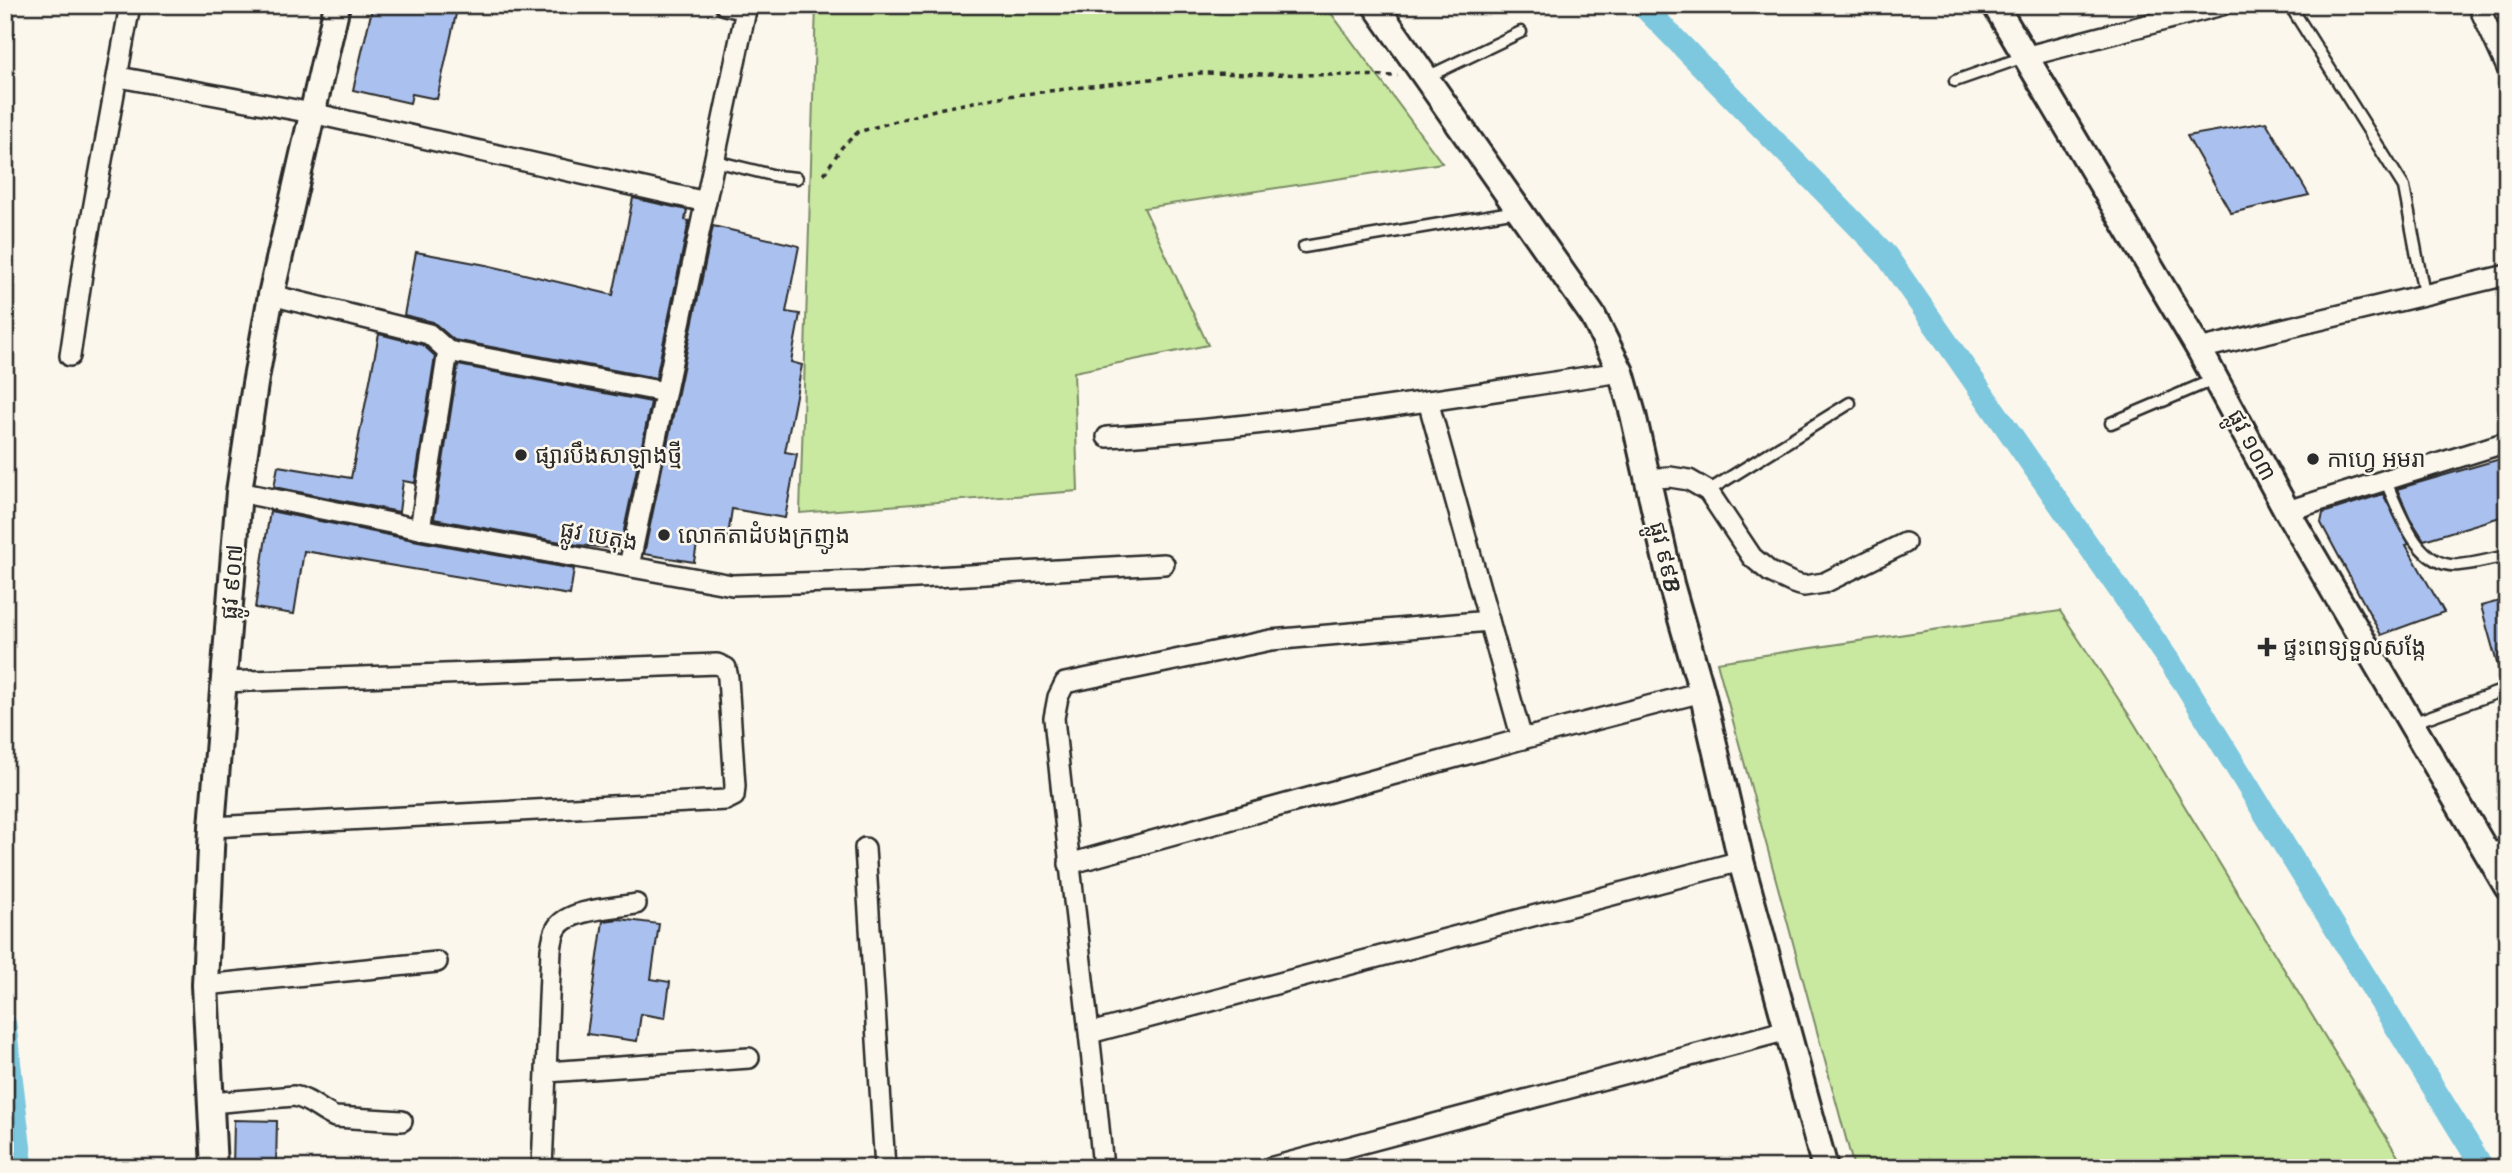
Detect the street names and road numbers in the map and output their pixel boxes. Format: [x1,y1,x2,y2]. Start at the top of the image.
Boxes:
street label: ផ្លូវ ១០៣ [2215,401,2288,489]
street label: ផ្លូវ បេតុង [557,509,641,564]
street label: ផ្លូវ ៩៩B [1636,517,1693,597]
street label: ផ្លូវ ៩០៧ [208,543,257,621]

